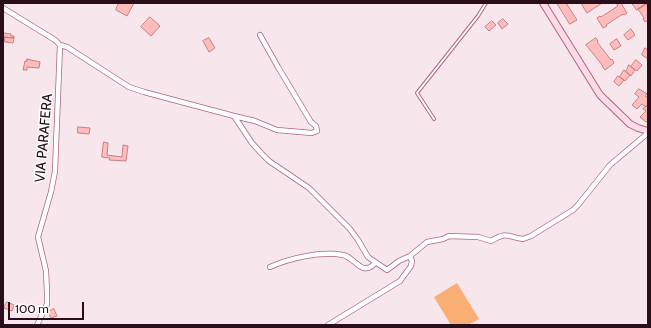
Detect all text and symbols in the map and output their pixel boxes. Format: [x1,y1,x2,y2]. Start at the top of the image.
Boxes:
street label: VIA PARAFERA [32,93,56,183]
scale bar [10,294,86,320]
text: 100 m [15,301,49,316]

